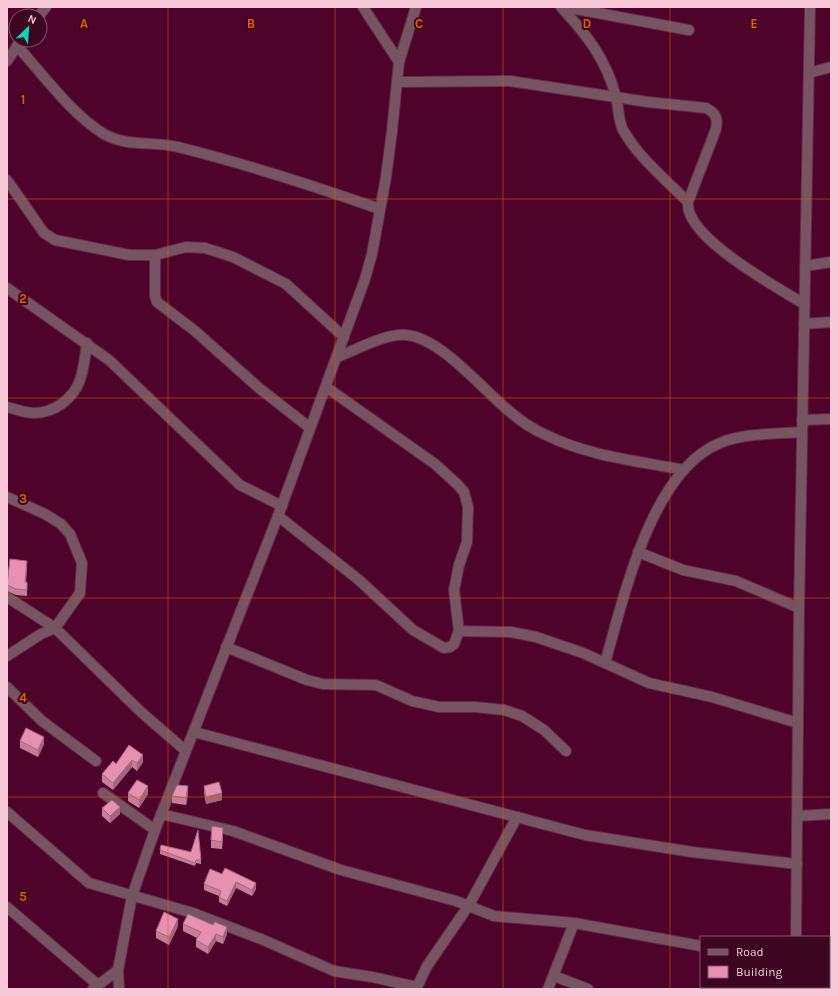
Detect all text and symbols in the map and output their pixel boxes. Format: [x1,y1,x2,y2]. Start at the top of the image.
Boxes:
north arrow [8,8,48,48]
text: N [26,12,38,27]
text: A [80,16,88,31]
text: B [247,16,255,31]
text: C [415,16,423,31]
text: D [583,16,592,31]
text: E [750,16,758,31]
text: 1 [21,92,25,107]
text: 2 [19,291,27,306]
text: 3 [19,491,27,506]
text: 4 [19,690,27,705]
text: 5 [19,889,27,904]
legend [700,936,830,988]
text: Road [736,945,764,959]
text: Building [736,965,783,979]

